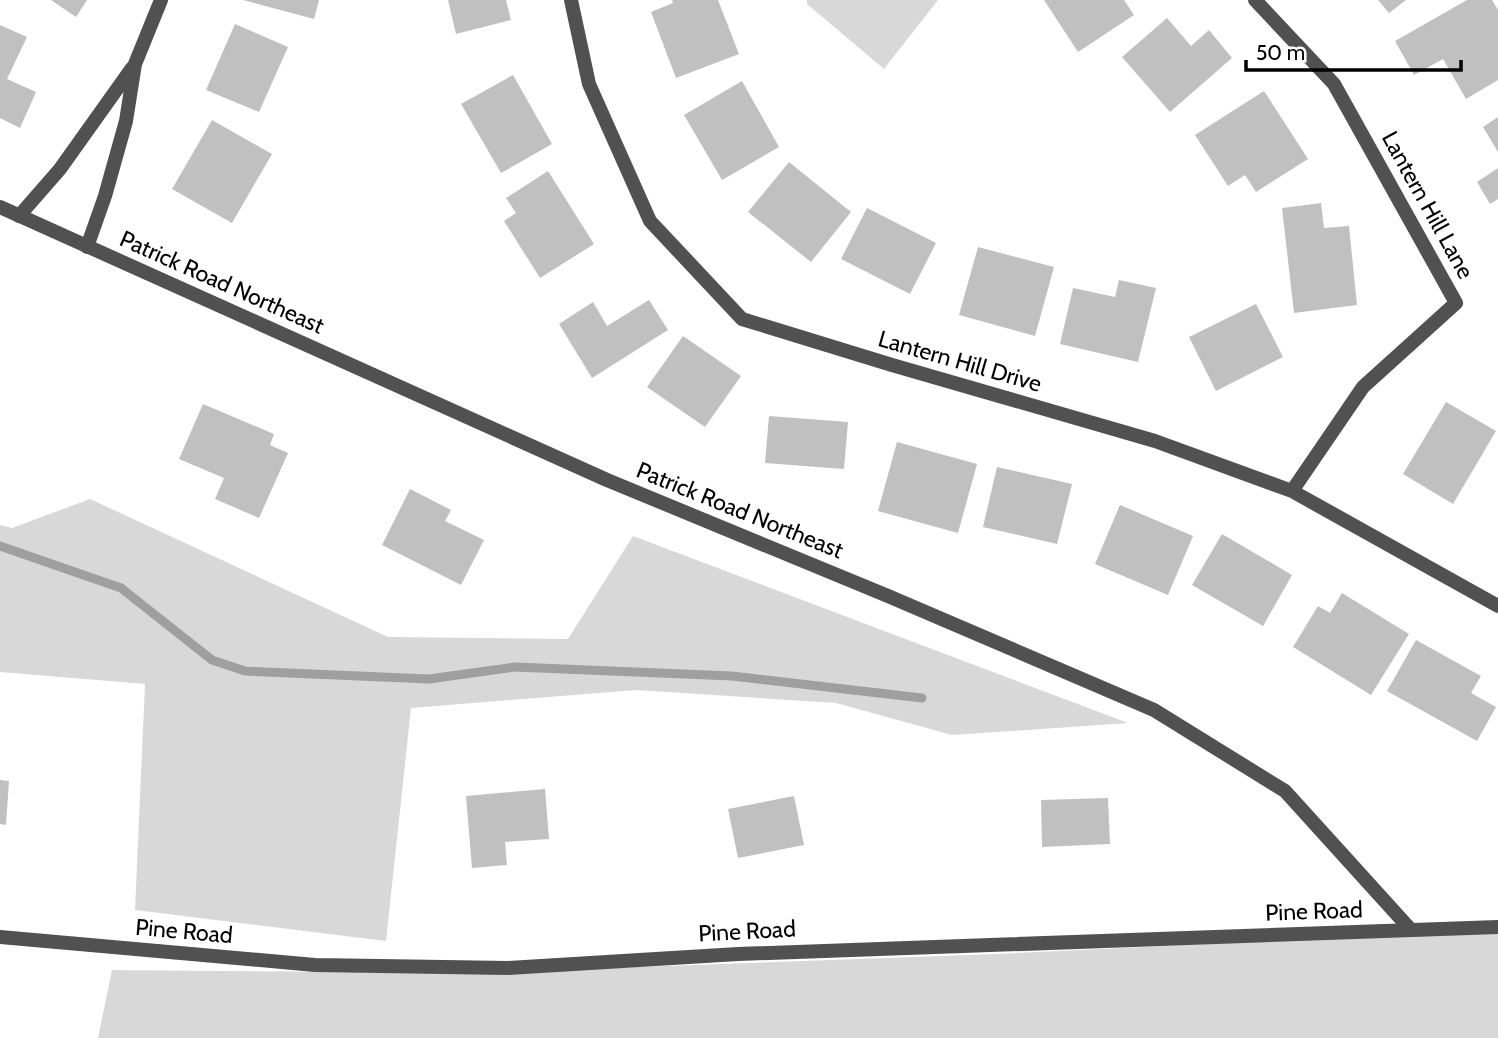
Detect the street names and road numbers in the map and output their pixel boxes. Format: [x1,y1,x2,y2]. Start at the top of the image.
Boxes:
street label: Lantern Hill Lane [1376,126,1480,284]
street label: Patrick Road Northeast [116,224,329,340]
street label: Lantern Hill Drive [875,324,1045,398]
street label: Patrick Road Northeast [632,456,848,564]
street label: Pine Road [1265,895,1363,927]
street label: Pine Road [134,913,234,949]
street label: Pine Road [698,914,796,948]

